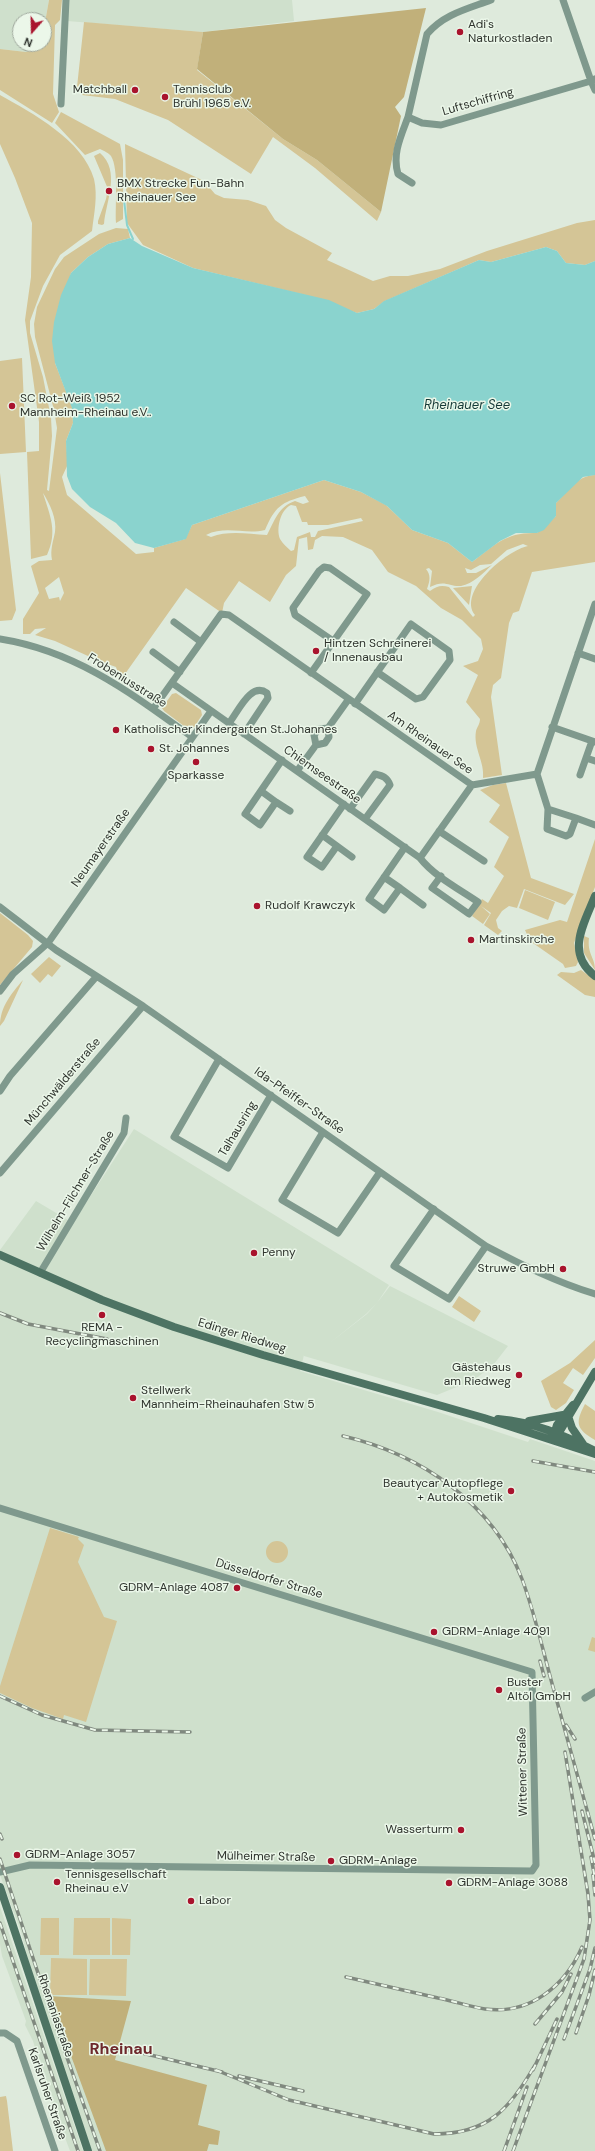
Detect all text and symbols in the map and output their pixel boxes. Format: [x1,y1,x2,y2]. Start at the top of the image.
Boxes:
north arrow [12,12,52,52]
place label: Adi's Naturkostladen [468,18,552,46]
marker: Adi's Naturkostladen [455,27,465,37]
text: N [22,34,34,50]
place label: Matchball [73,83,127,97]
place label: Tennisclub Brühl 1965 e.V. [173,83,251,111]
marker: Matchball [130,85,140,95]
street label: Luftschiffring [441,85,515,119]
marker: Tennisclub Brühl 1965 e.V. [160,92,170,102]
place label: BMX Strecke Fun-Bahn Rheinauer See [117,177,244,205]
marker: BMX Strecke Fun-Bahn Rheinauer See [104,186,114,196]
place label: SC Rot-Weiß 1952 Mannheim-Rheinau e.V.. [20,392,151,420]
water label: Rheinauer See [424,398,510,414]
marker: SC Rot-Weiß 1952 Mannheim-Rheinau e.V.. [7,401,17,411]
place label: Hintzen Schreinerei / Innenausbau [324,637,431,665]
marker: Hintzen Schreinerei / Innenausbau [311,646,321,656]
street label: Frobeniusstraße [85,651,169,711]
street label: Am Rheinauer See [385,708,475,778]
place label: Katholischer Kindergarten St.Johannes [124,723,337,737]
marker: Katholischer Kindergarten St.Johannes [111,725,121,735]
place label: St. Johannes [159,742,229,756]
street label: Chiemseestraße [280,743,364,807]
marker: St. Johannes [146,744,156,754]
marker: Sparkasse [191,757,201,767]
place label: Sparkasse [168,769,224,783]
street label: Neumayerstraße [69,806,133,890]
place label: Rudolf Krawczyk [265,899,355,913]
marker: Rudolf Krawczyk [252,901,262,911]
place label: Martinskirche [479,933,554,947]
marker: Martinskirche [466,935,476,945]
street label: Münchwälderstraße [22,1035,104,1129]
street label: Ida-Pfeiffer-Straße [251,1064,347,1138]
street label: Talhausring [216,1099,260,1159]
street label: Wilhelm-Filchner-Straße [34,1128,118,1254]
place label: Penny [262,1246,296,1260]
marker: Penny [249,1248,259,1258]
place label: Struwe GmbH [478,1262,555,1276]
marker: Struwe GmbH [558,1264,568,1274]
marker: REMA - Recyclingmaschinen [97,1310,107,1320]
street label: Edinger Riedweg [196,1316,288,1356]
place label: REMA - Recyclingmaschinen [45,1321,159,1349]
place label: Gästehaus am Riedweg [444,1361,511,1389]
marker: Gästehaus am Riedweg [514,1370,524,1380]
place label: Stellwerk Mannheim-Rheinauhafen Stw 5 [141,1384,315,1412]
marker: Stellwerk Mannheim-Rheinauhafen Stw 5 [128,1393,138,1403]
place label: Beautycar Autopflege + Autokosmetik [383,1477,503,1505]
marker: Beautycar Autopflege + Autokosmetik [506,1486,516,1496]
street label: Düsseldorfer Straße [214,1556,324,1602]
place label: GDRM-Anlage 4087 [119,1581,229,1595]
marker: GDRM-Anlage 4087 [232,1583,242,1593]
place label: GDRM-Anlage 4091 [442,1625,550,1639]
marker: GDRM-Anlage 4091 [429,1627,439,1637]
place label: Buster Altöl GmbH [507,1676,571,1704]
marker: Buster Altöl GmbH [494,1685,504,1695]
street label: Wittener Straße [515,1727,531,1817]
place label: Wasserturm [385,1823,453,1837]
marker: Wasserturm [456,1825,466,1835]
place label: GDRM-Anlage 3057 [25,1848,135,1862]
street label: Mülheimer Straße [217,1849,315,1865]
marker: GDRM-Anlage 3057 [12,1850,22,1860]
place label: GDRM-Anlage [339,1854,417,1868]
marker: GDRM-Anlage [326,1856,336,1866]
place label: Tennisgesellschaft Rheinau e.V [65,1868,167,1896]
place label: GDRM-Anlage 3088 [457,1876,568,1890]
marker: Tennisgesellschaft Rheinau e.V [52,1877,62,1887]
marker: GDRM-Anlage 3088 [444,1878,454,1888]
place label: Labor [199,1894,231,1908]
marker: Labor [186,1896,196,1906]
street label: Rhenaniastraße [34,1973,76,2059]
district label: Rheinau [89,2040,153,2060]
street label: Karlsruher Straße [25,2046,69,2142]

